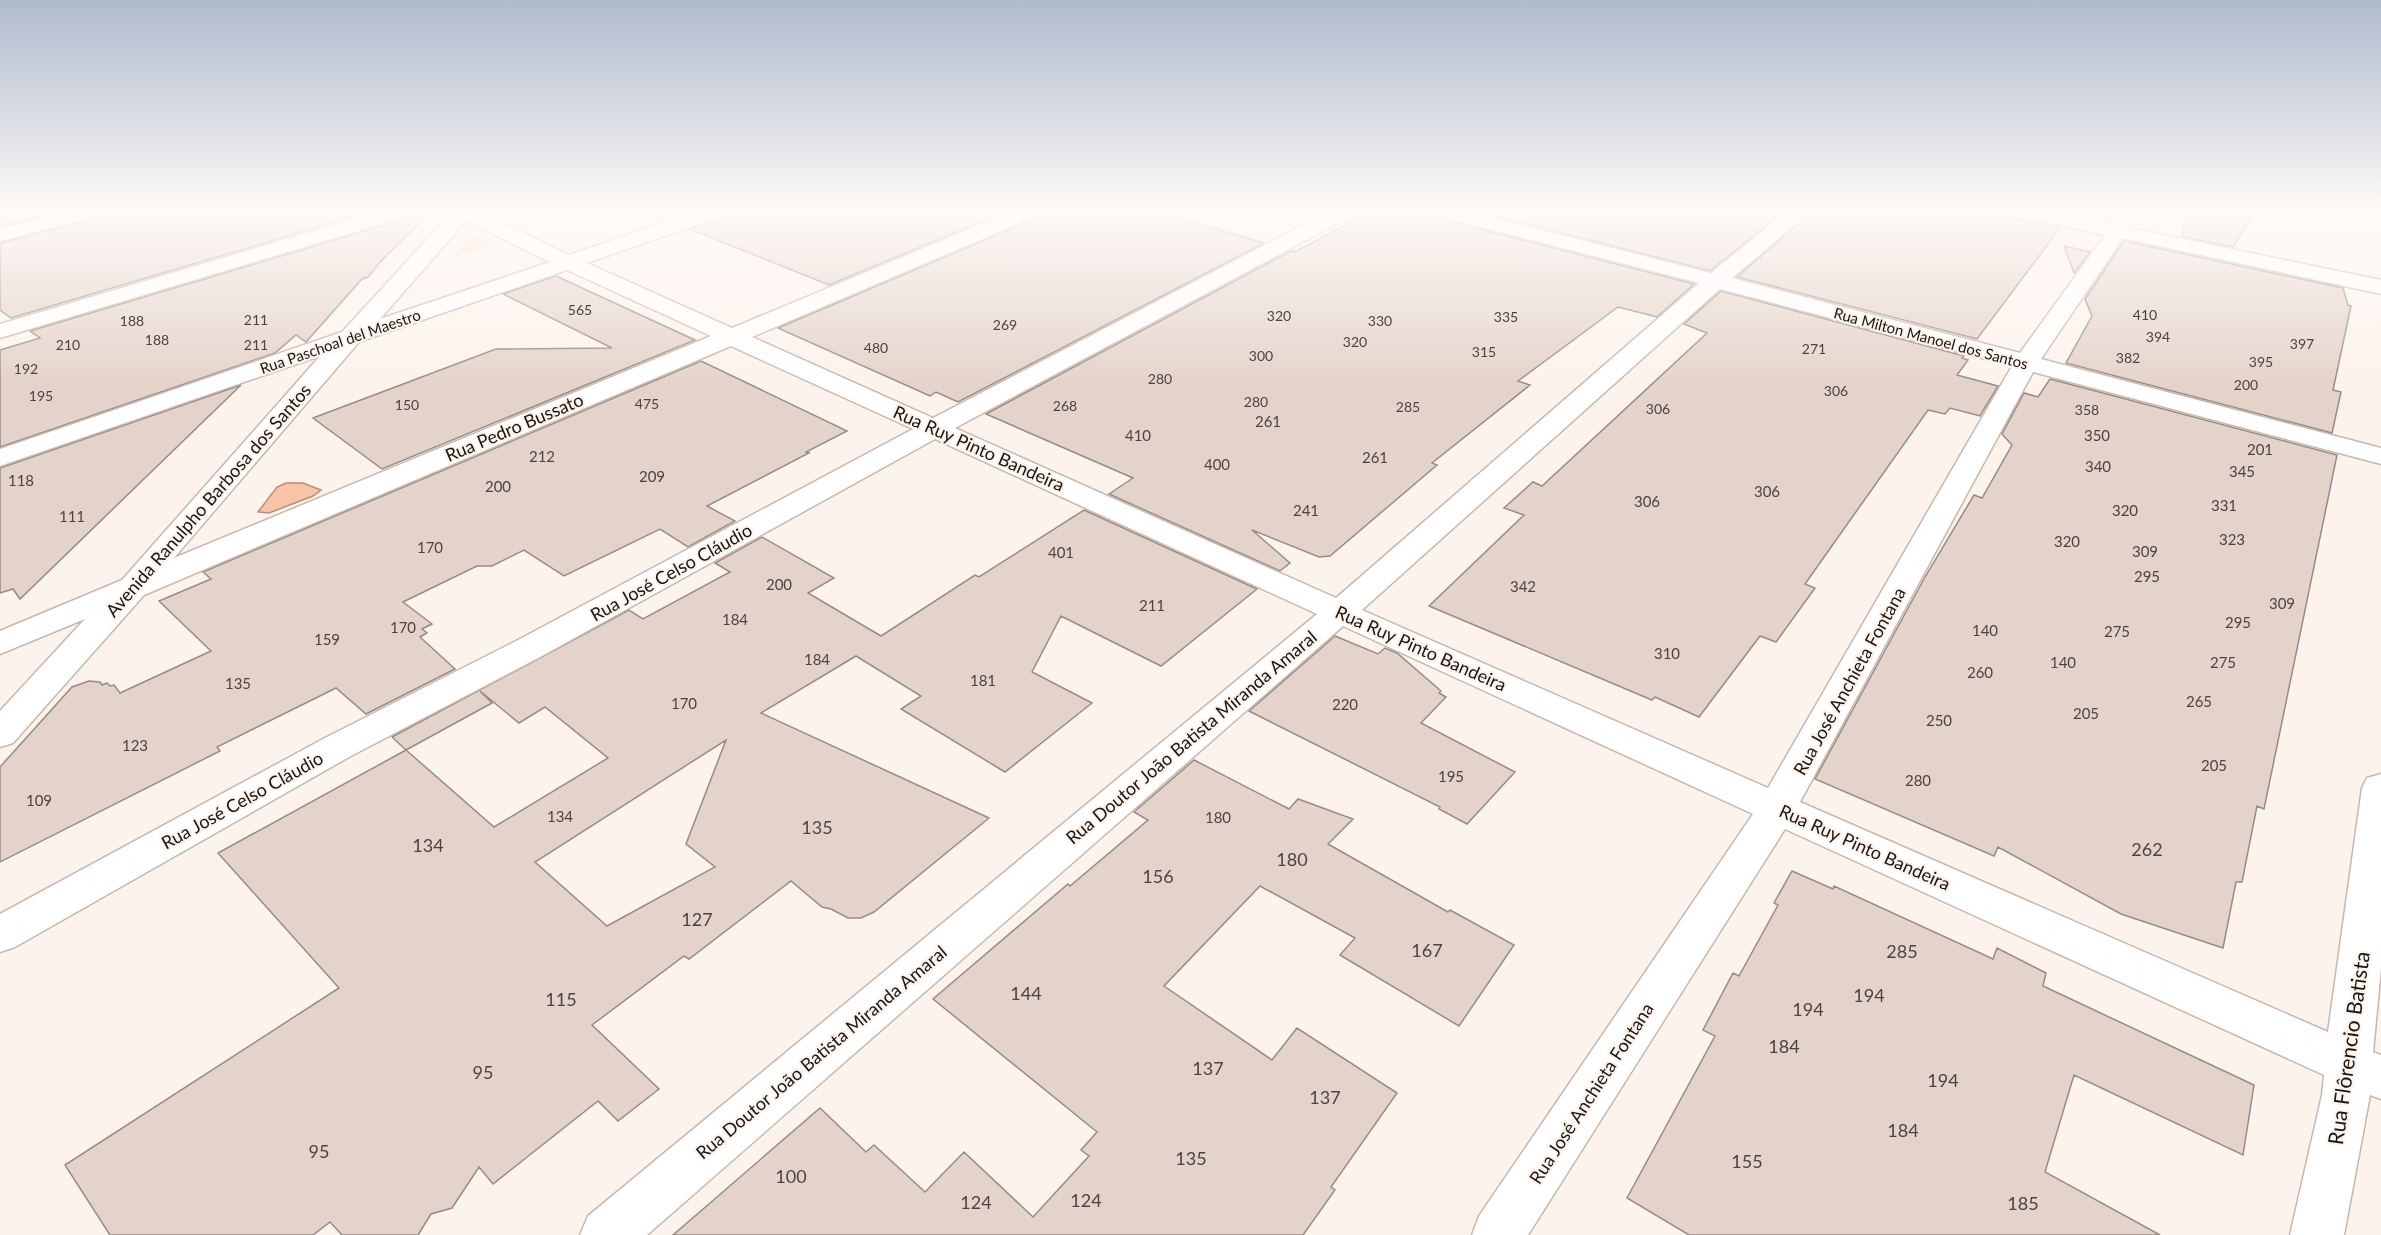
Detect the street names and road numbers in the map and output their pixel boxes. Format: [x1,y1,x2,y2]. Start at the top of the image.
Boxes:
street label: Rua Milton Manoel dos Santos [1832,303,2030,373]
street label: Rua Paschoal del Maestro [257,305,423,377]
street label: Avenida Ranulpho Barbosa dos Santos [101,379,315,621]
street label: Rua Pedro Bussato [442,388,586,466]
street label: Rua Ruy Pinto Bandeira [890,400,1068,496]
street label: Rua José Celso Cláudio [586,518,756,626]
street label: Rua José Anchieta Fontana [1788,583,1910,779]
street label: Rua Ruy Pinto Bandeira [1332,600,1510,696]
street label: Rua Doutor João Batista Miranda Amaral [1061,626,1321,848]
street label: Rua José Celso Cláudio [157,746,327,854]
street label: Rua Ruy Pinto Bandeira [1776,799,1954,895]
street label: Rua Doutor João Batista Miranda Amaral [691,941,951,1163]
street label: Rua Flôrencio Batista [2322,950,2374,1146]
street label: Rua José Anchieta Fontana [1524,998,1658,1188]

